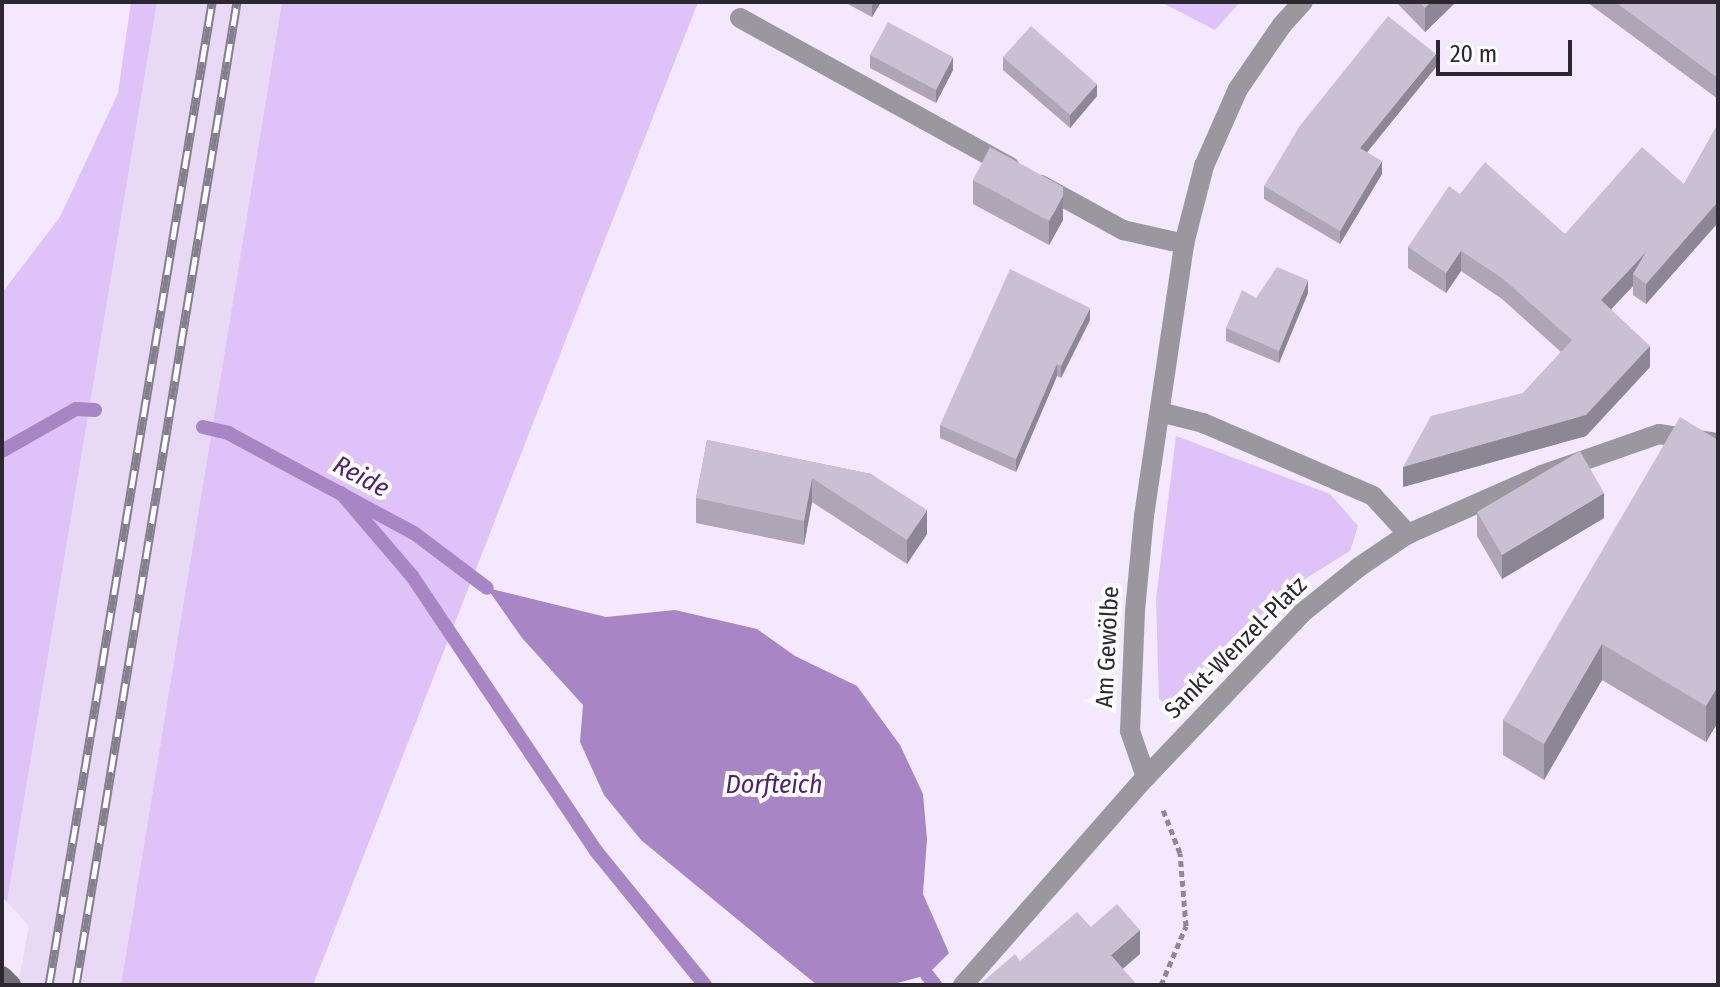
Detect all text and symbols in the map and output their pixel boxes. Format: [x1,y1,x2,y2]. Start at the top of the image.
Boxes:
scale bar [1440,24,1576,74]
text: 20 m [1450,40,1497,68]
water label: Reide [328,449,394,505]
street label: Sankt-Wenzel-Platz [1159,571,1313,725]
street label: Am Gewölbe [1090,586,1126,708]
water label: Dorfteich [725,769,823,801]

